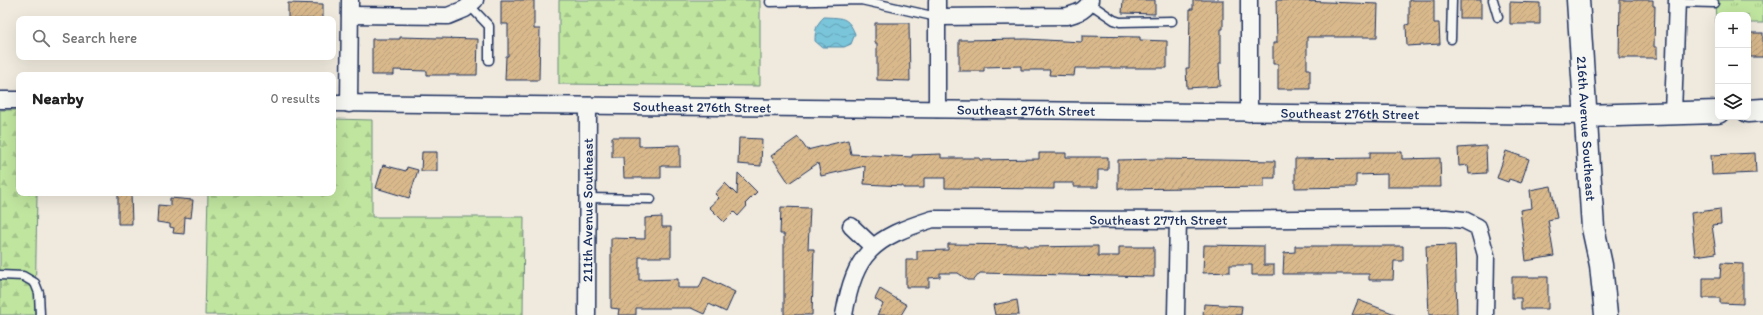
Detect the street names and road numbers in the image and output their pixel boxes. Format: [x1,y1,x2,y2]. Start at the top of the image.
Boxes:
street label: 216th Avenue Southeast [1573,56,1600,202]
street label: Southeast 276th Street [633,98,771,116]
street label: Southeast 276th Street [957,101,1095,119]
street label: Southeast 276th Street [1281,104,1419,123]
street label: 211th Avenue Southeast [579,138,596,282]
street label: Southeast 277th Street [1089,211,1227,229]

